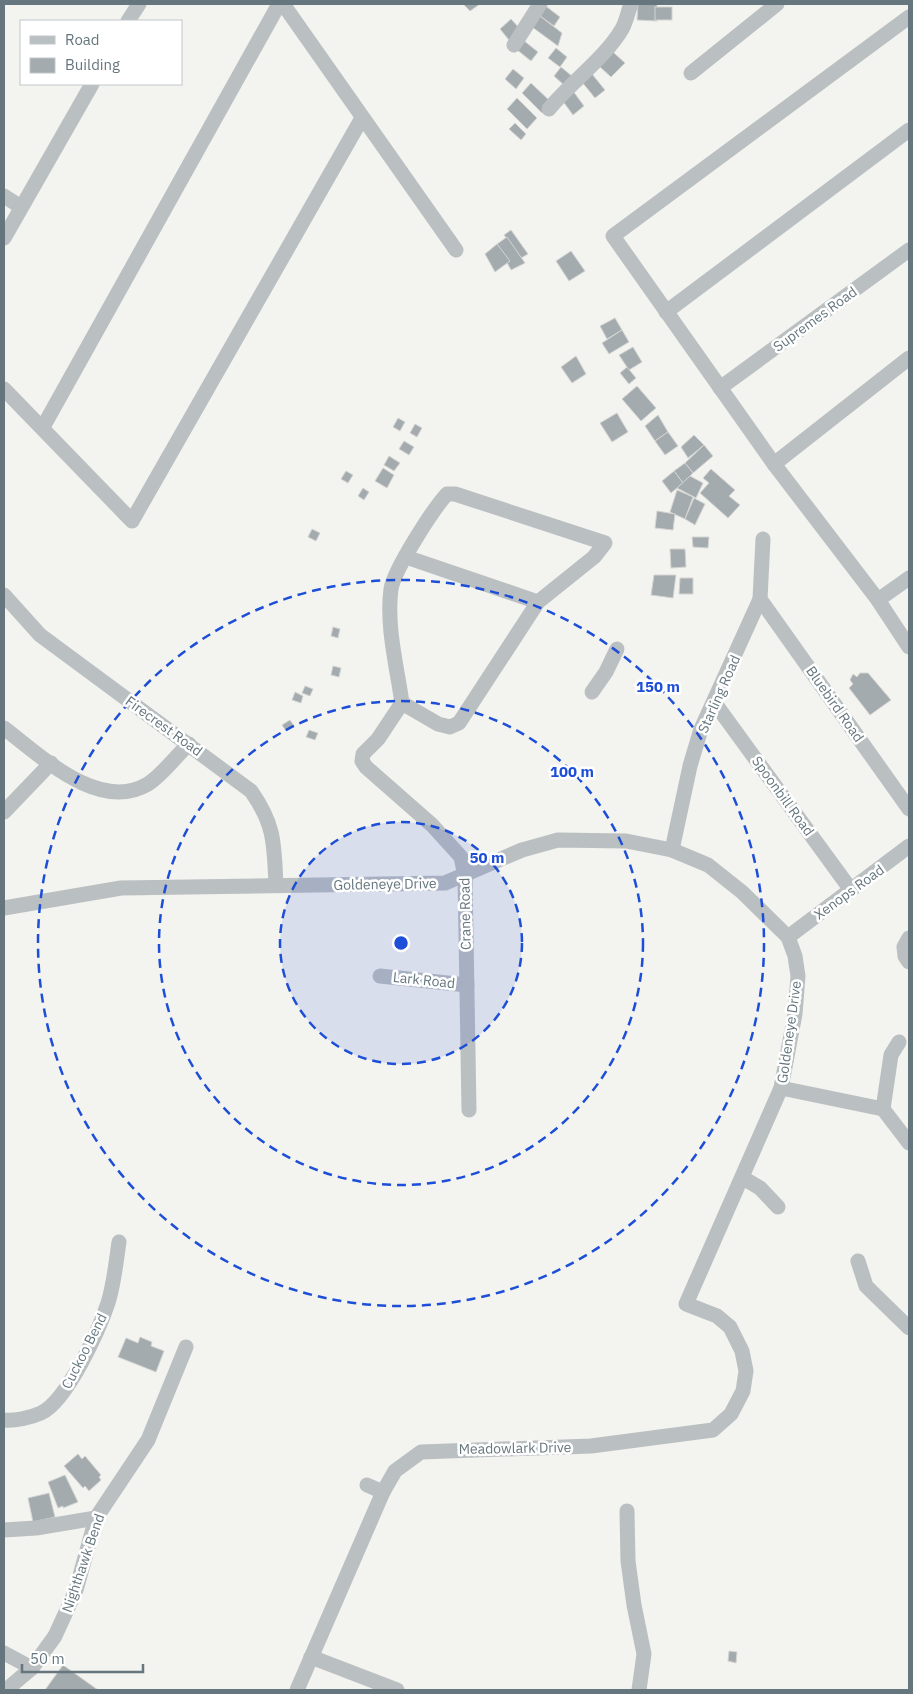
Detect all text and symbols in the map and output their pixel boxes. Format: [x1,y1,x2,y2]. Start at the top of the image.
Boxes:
legend [20,20,182,85]
text: Road [65,30,100,49]
text: Building [65,55,120,74]
street label: Supremes Road [770,283,860,355]
street label: Starling Road [694,652,744,736]
street label: Bluebird Road [802,662,868,746]
text: 150 m [636,677,680,696]
street label: Firecrest Road [122,692,206,760]
street label: Spoonbill Road [748,752,818,840]
text: 100 m [550,762,594,781]
text: 50 m [470,848,504,867]
street label: Xenops Road [810,861,888,923]
street label: Goldeneye Drive [333,874,437,894]
street label: Crane Road [455,878,475,950]
centre of rings [392,934,410,952]
street label: Lark Road [392,968,456,992]
street label: Goldeneye Drive [773,979,805,1084]
street label: Cuckoo Bend [57,1310,111,1392]
street label: Meadowlark Drive [458,1438,572,1458]
street label: Nighthawk Bend [58,1511,108,1615]
scale bar [22,1642,144,1674]
text: 50 m [30,1649,65,1668]

